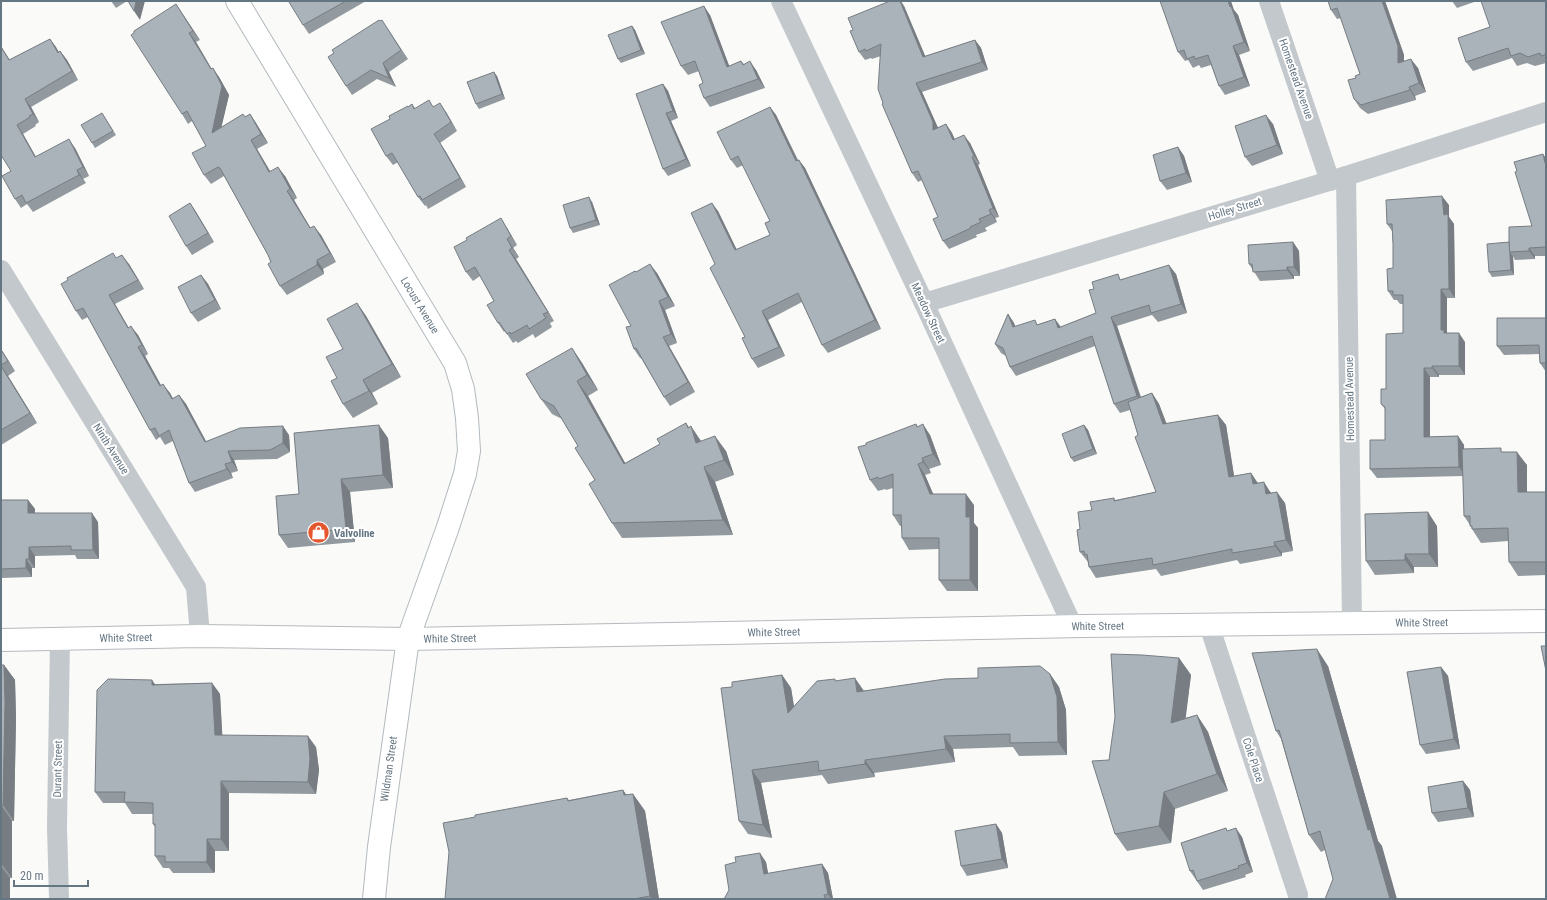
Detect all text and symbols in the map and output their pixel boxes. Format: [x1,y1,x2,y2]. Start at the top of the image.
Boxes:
street label: Homestead Avenue [1276,37,1316,121]
street label: Holley Street [1207,195,1263,223]
street label: Locust Avenue [398,274,442,336]
street label: Meadow Street [908,281,948,345]
street label: Homestead Avenue [1343,357,1357,441]
street label: Ninth Avenue [90,421,132,477]
shop icon: Valvoline [305,520,331,546]
place label: Valvoline [334,527,375,540]
street label: White Street [1395,616,1448,629]
street label: White Street [1071,619,1124,633]
street label: White Street [747,625,800,639]
street label: White Street [99,630,153,645]
street label: White Street [423,631,477,645]
street label: Wildman Street [378,735,400,803]
street label: Cole Place [1240,736,1266,784]
street label: Durant Street [51,740,65,798]
scale bar [14,862,88,888]
text: 20 m [20,869,44,883]

